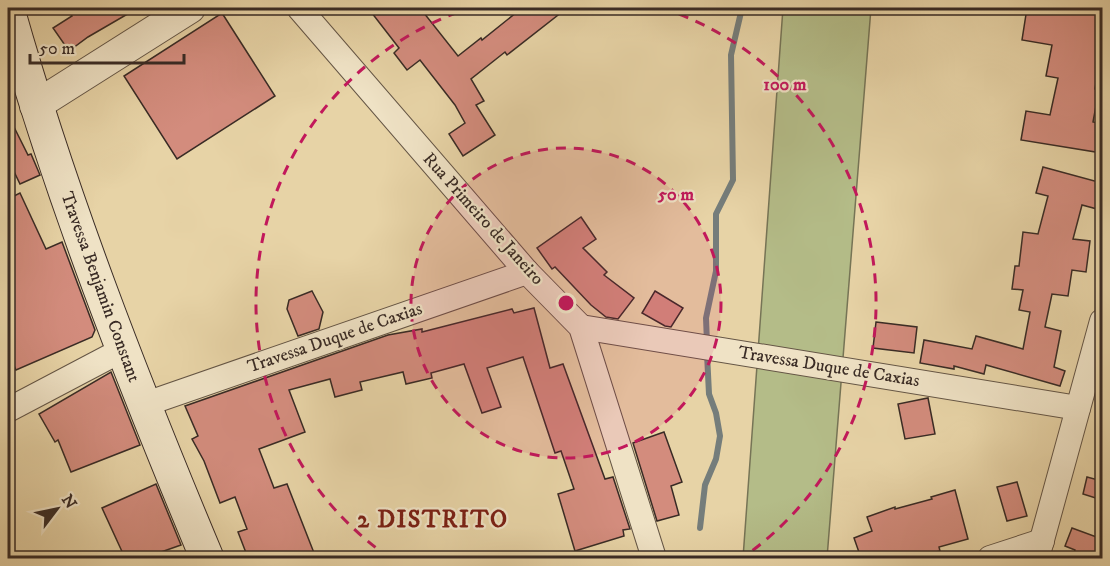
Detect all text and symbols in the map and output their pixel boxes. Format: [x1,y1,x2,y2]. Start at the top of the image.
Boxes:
scale bar [30,27,184,65]
text: 50 m [39,38,75,60]
text: 100 m [763,74,807,96]
street label: Rua Primeiro de Janeiro [418,148,548,290]
text: 50 m [657,184,694,206]
street label: Travessa Benjamin Constant [55,189,145,386]
centre of rings [556,293,576,313]
street label: Travessa Duque de Caxias [245,298,425,378]
street label: Travessa Duque de Caxias [737,342,921,392]
north arrow [27,479,87,539]
text: N [57,491,81,512]
district label: 2 DISTRITO [357,505,509,535]

